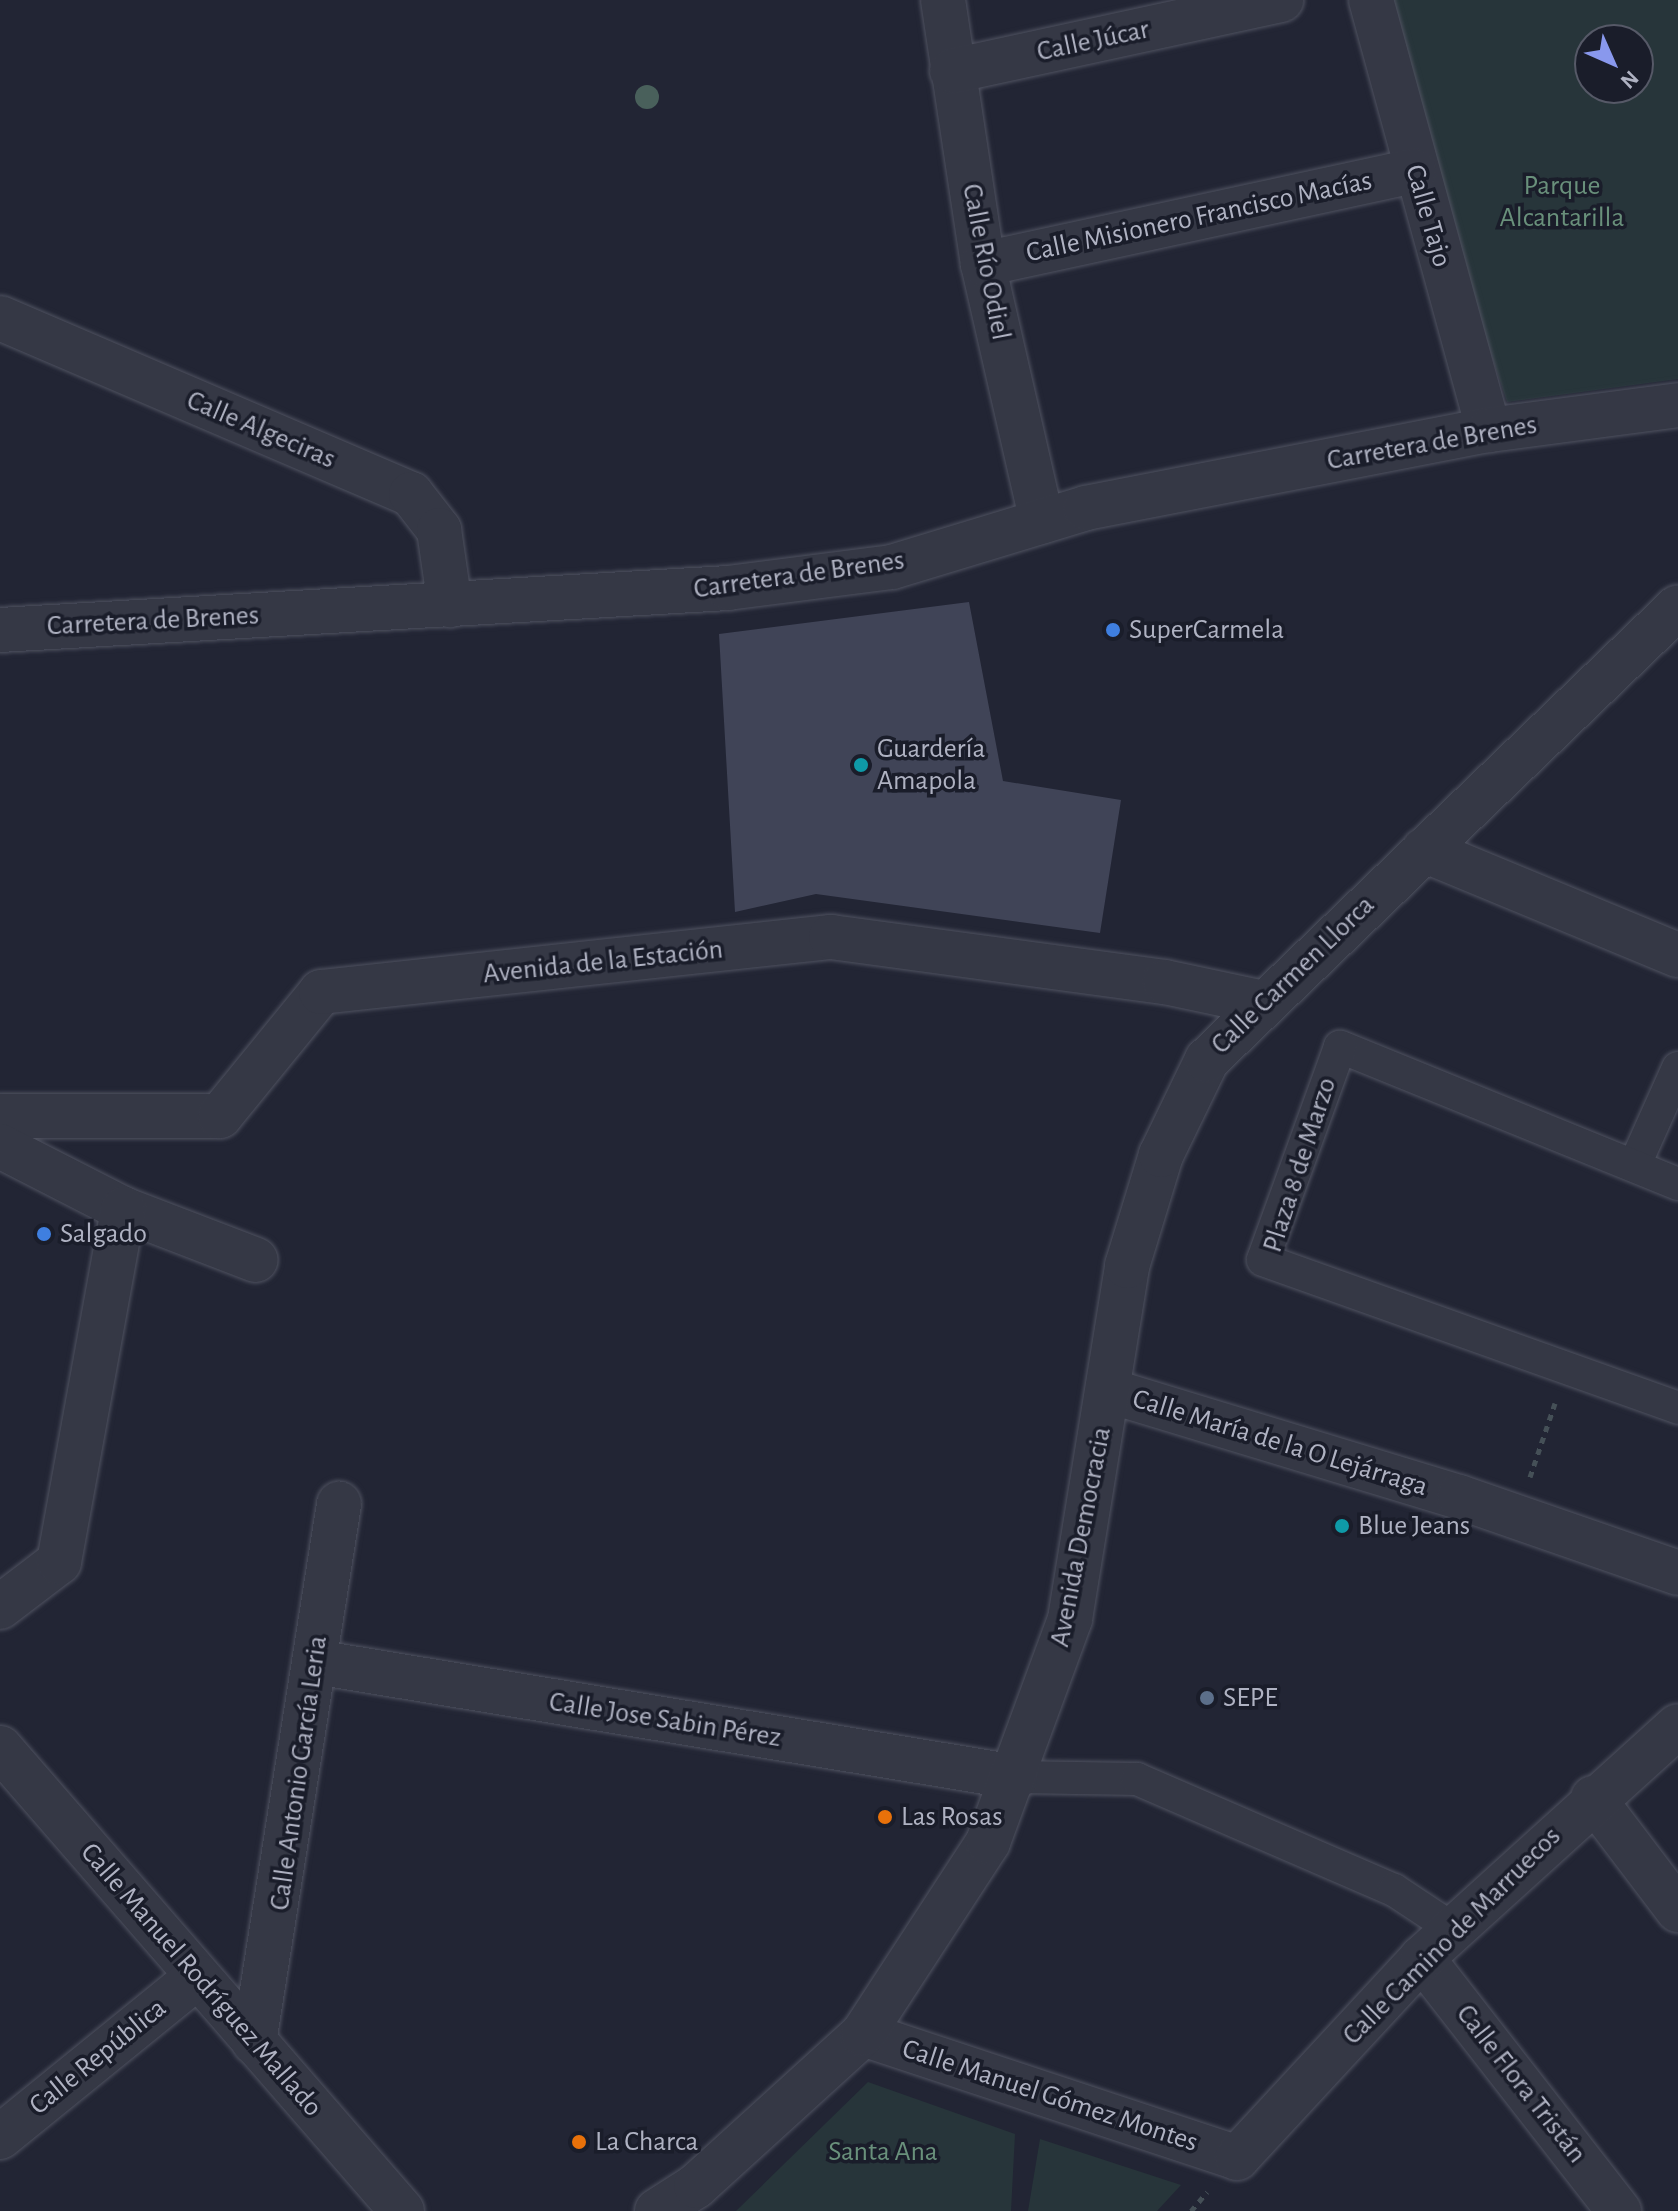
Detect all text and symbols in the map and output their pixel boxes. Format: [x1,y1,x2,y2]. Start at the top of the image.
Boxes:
street label: Calle Júcar [1034,13,1152,69]
north arrow [1574,24,1654,104]
text: N [1616,66,1643,93]
street label: Calle Tajo [1397,161,1459,271]
street label: Calle Misionero Francisco Macías [1023,164,1375,270]
park label: Parque Alcantarilla [1500,169,1624,235]
street label: Calle Río Odiel [954,181,1018,343]
street label: Calle Algeciras [182,384,340,476]
street label: Carretera de Brenes [1325,408,1539,478]
street label: Carretera de Brenes [692,544,906,606]
street label: Carretera de Brenes [46,599,260,643]
place label: SuperCarmela [1129,613,1284,647]
marker: SuperCarmela [1104,621,1122,639]
place label: Guardería Amapola [877,732,985,798]
marker: Guardería Amapola [852,756,870,774]
street label: Calle Carmen Llorca [1204,889,1382,1061]
street label: Avenida de la Estación [481,933,725,991]
street label: Plaza 8 de Marzo [1256,1073,1344,1257]
place label: Salgado [60,1217,147,1251]
marker: Salgado [35,1225,53,1243]
street label: Calle María de la O Lejárraga [1128,1382,1432,1504]
street label: Avenida Democracia [1043,1424,1119,1650]
place label: Blue Jeans [1358,1509,1470,1543]
marker: Blue Jeans [1333,1517,1351,1535]
street label: Calle Antonio García Leria [263,1633,335,1913]
place label: SEPE [1223,1681,1278,1715]
street label: Calle Jose Sabin Pérez [547,1685,783,1755]
marker: SEPE [1198,1689,1216,1707]
place label: Las Rosas [901,1800,1002,1834]
marker: Las Rosas [876,1808,894,1826]
street label: Calle Camino de Marruecos [1336,1820,1568,2052]
street label: Calle Manuel Rodríguez Mallado [73,1836,329,2124]
street label: Calle República [23,1992,173,2122]
street label: Calle Flora Tristán [1449,1998,1593,2170]
street label: Calle Manuel Gómez Montes [898,2032,1202,2160]
place label: La Charca [595,2125,698,2159]
marker: La Charca [570,2133,588,2151]
park label: Santa Ana [828,2135,938,2169]

